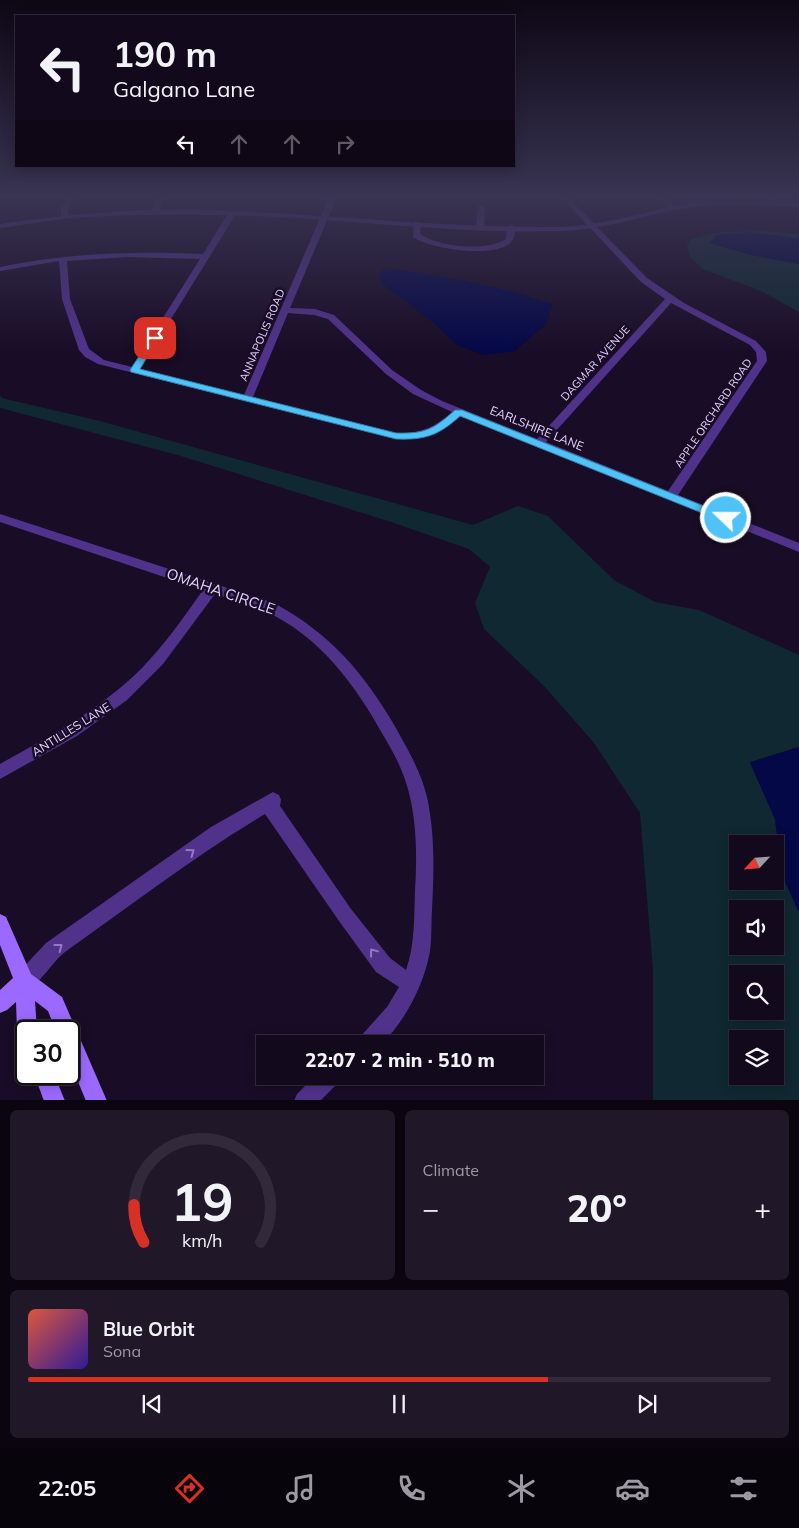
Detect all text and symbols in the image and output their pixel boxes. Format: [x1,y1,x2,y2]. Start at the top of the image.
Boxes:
text: 190 m [113,32,217,76]
icon: left [30,35,95,100]
text: Galgano Lane [113,75,255,103]
icon: left [172,130,200,158]
icon: ahead [225,130,253,158]
icon: ahead [278,130,306,158]
icon: right [331,130,359,158]
street label: ANNAPOLIS ROAD [236,287,288,383]
pin [134,317,176,359]
street label: DAGMAR AVENUE [558,322,632,404]
icon: arrive [141,324,169,352]
street label: APPLE ORCHARD ROAD [671,356,755,470]
street label: EARLSHIRE LANE [488,402,586,454]
position arrow [699,491,751,543]
street label: OMAHA CIRCLE [164,564,278,619]
street label: ANTILLES LANE [29,699,113,759]
north arrow [729,835,784,890]
map controls [729,835,784,1085]
one-way arrow [185,849,194,858]
button: sound [729,900,784,955]
one-way arrow [53,944,63,953]
one-way arrow [371,949,379,958]
button: search [729,965,784,1020]
speed limit sign: 30 [15,1020,80,1085]
button: layers [729,1030,784,1085]
text: 22:07 · 2 min · 510 m [305,1048,495,1072]
text: Climate [423,1160,479,1180]
text: 19 [171,1169,233,1234]
text: 20° [567,1184,627,1232]
text: − [423,1191,439,1226]
text: + [754,1191,771,1226]
text: km/h [182,1229,222,1251]
text: Blue Orbit [103,1317,194,1341]
text: Sona [103,1341,141,1361]
icon: previous [138,1390,166,1418]
icon: pause [385,1390,413,1418]
icon: next [633,1390,661,1418]
icon: directions [172,1471,207,1506]
icon: music [283,1471,318,1506]
icon: phone [394,1471,429,1506]
icon: climate [504,1471,539,1506]
icon: car [615,1471,650,1506]
icon: filters [726,1471,761,1506]
text: 22:05 [38,1474,96,1502]

